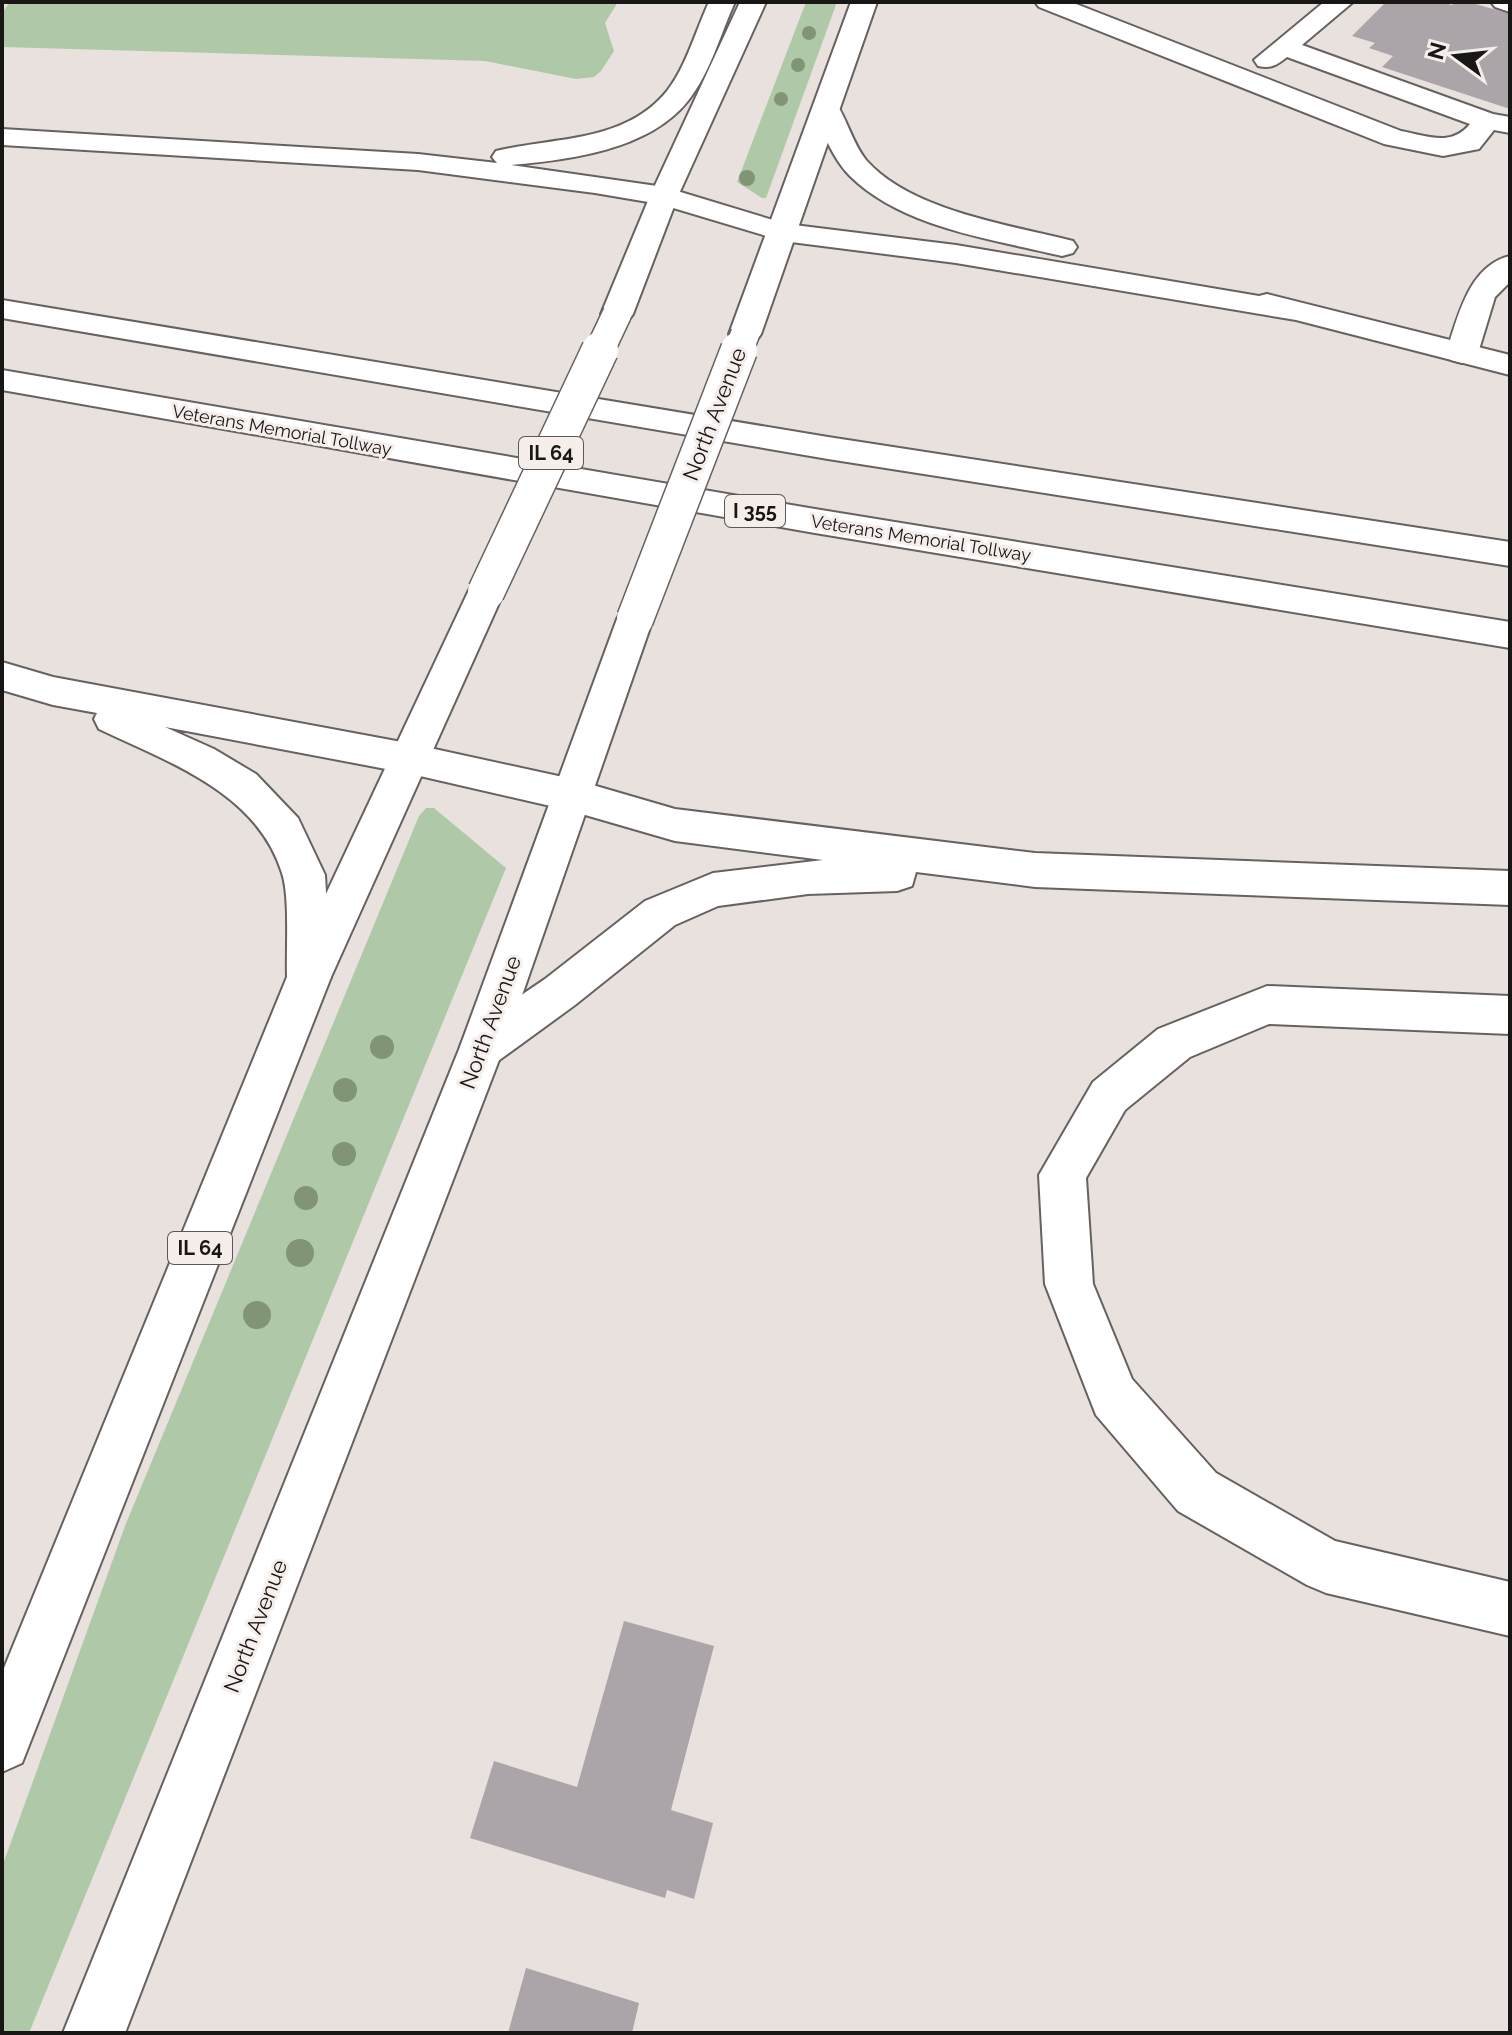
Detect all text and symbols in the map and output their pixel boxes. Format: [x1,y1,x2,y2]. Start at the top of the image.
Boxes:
north arrow [1416,16,1496,96]
text: N [1422,39,1451,62]
street label: North Avenue [677,344,751,484]
street label: Veterans Memorial Tollway [171,400,394,460]
road number: IL 64 [519,437,583,469]
road number: I 355 [725,495,785,527]
street label: Veterans Memorial Tollway [809,510,1033,566]
street label: North Avenue [454,952,526,1092]
road number: IL 64 [168,1232,232,1264]
street label: North Avenue [218,1556,292,1696]

